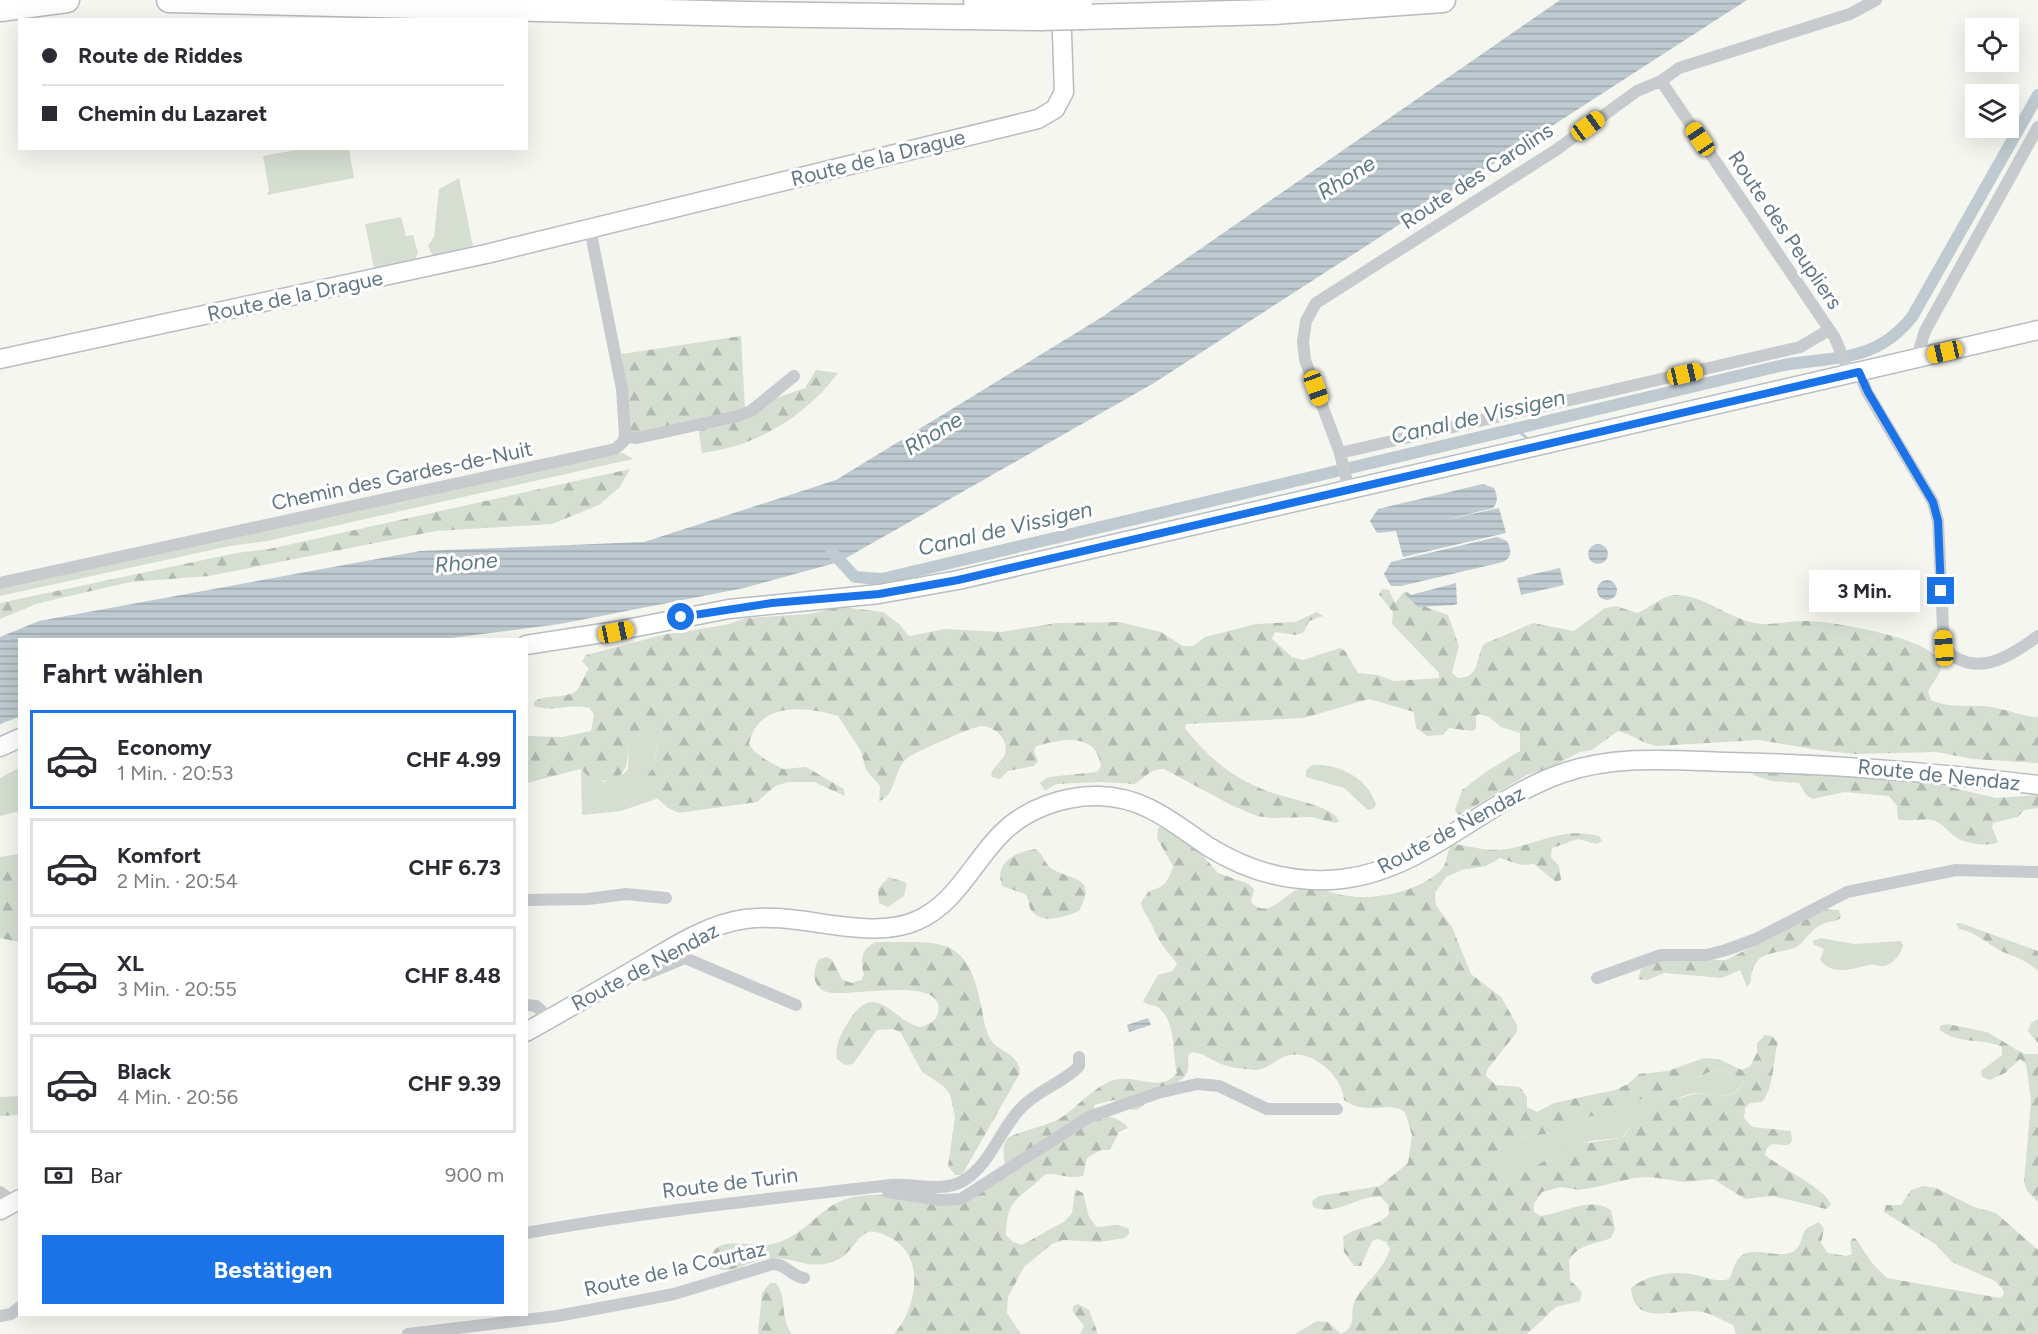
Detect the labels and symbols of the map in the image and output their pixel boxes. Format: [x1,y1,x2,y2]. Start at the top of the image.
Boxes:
car [1568,108,1608,144]
street label: Route des Carolins [1396,117,1558,234]
car [1682,119,1718,159]
street label: Route de la Drague [788,124,968,191]
street label: Route des Peupliers [1723,146,1848,314]
water label: Rhone [1312,149,1380,206]
street label: Route de la Drague [205,265,385,326]
car [1925,339,1965,365]
car [1665,361,1705,387]
car [1301,368,1331,408]
water label: Canal de Vissigen [1388,383,1568,450]
water label: Rhone [899,406,967,461]
street label: Chemin des Gardes-de-Nuit [269,436,535,515]
water label: Canal de Vissigen [915,495,1095,562]
water label: Rhone [433,546,499,579]
callout: 3 Min. [1809,570,1920,612]
route end [1927,577,1954,604]
route start [667,603,694,630]
car [597,619,635,645]
car [1934,629,1954,667]
street label: Route de Nendaz [1857,754,2022,795]
street label: Route de Nendaz [1373,780,1529,879]
street label: Route de Nendaz [567,917,723,1016]
street label: Route de Turin [661,1162,799,1203]
street label: Route de la Courtaz [581,1235,768,1302]

